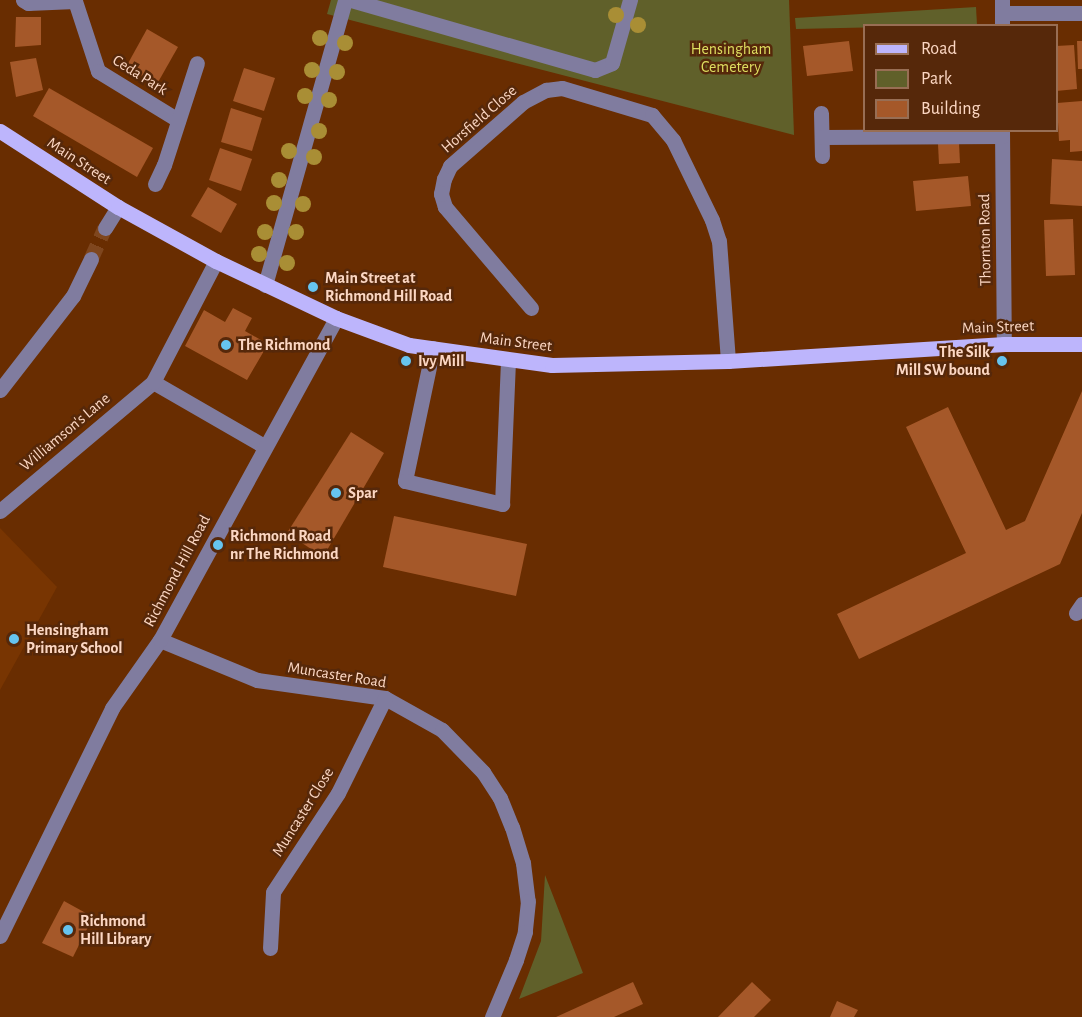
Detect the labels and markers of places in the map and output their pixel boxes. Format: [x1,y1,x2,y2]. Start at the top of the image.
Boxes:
place label: Main Street at Richmond Hill Road [325,268,452,306]
marker: Main Street at Richmond Hill Road [306,280,320,294]
place label: The Richmond [238,335,330,355]
marker: The Richmond [219,338,233,352]
place label: The Silk Mill SW bound [896,342,990,380]
place label: Ivy Mill [418,351,464,371]
marker: Ivy Mill [399,354,413,368]
marker: The Silk Mill SW bound [995,354,1009,368]
place label: Spar [348,483,377,503]
marker: Spar [329,486,343,500]
place label: Richmond Road nr The Richmond [230,526,339,564]
marker: Richmond Road nr The Richmond [211,538,225,552]
place label: Hensingham Primary School [26,620,123,658]
marker: Hensingham Primary School [7,632,21,646]
place label: Richmond Hill Library [80,911,151,949]
marker: Richmond Hill Library [61,923,75,937]

